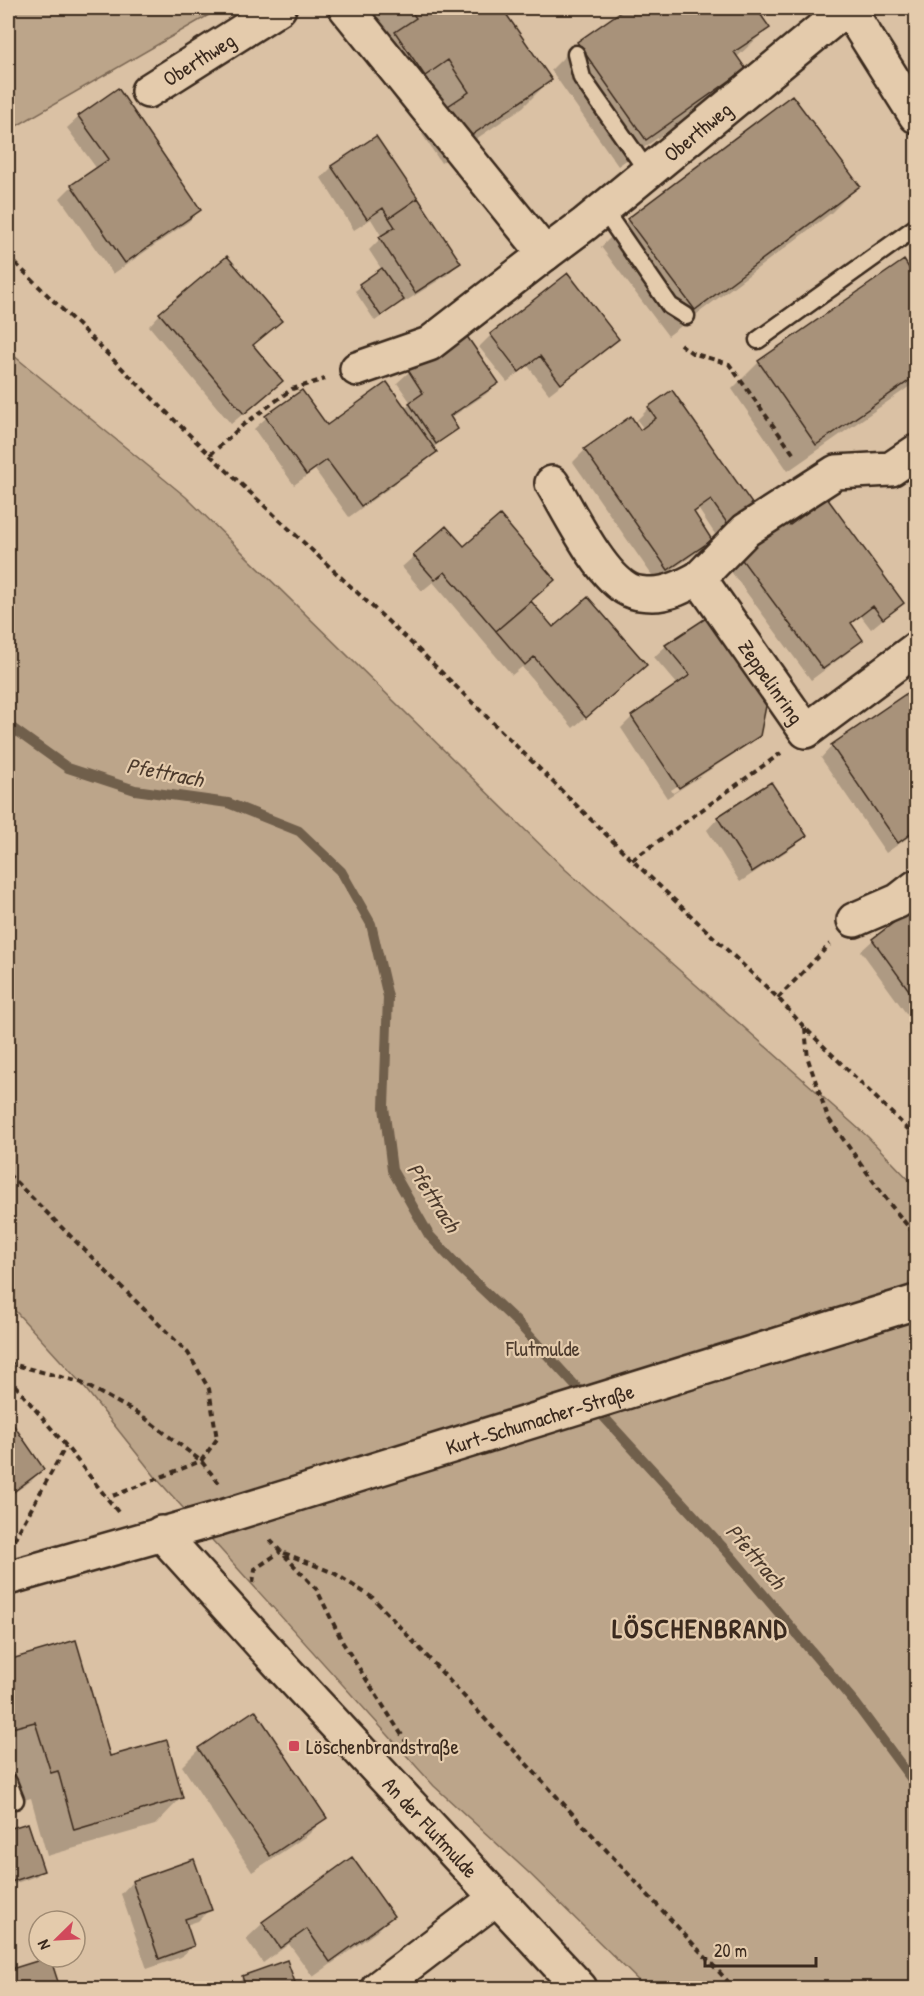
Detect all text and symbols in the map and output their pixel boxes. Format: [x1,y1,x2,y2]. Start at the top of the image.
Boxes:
street label: Oberthweg [157,25,240,93]
street label: Oberthweg [657,95,738,168]
street label: Zeppelinring [732,634,811,730]
water label: Pfettrach [124,750,207,794]
water label: Pfettrach [400,1156,469,1239]
park label: Flutmulde [505,1334,580,1363]
street label: Kurt-Schumacher-Straße [442,1376,637,1461]
water label: Pfettrach [719,1517,794,1596]
district label: LÖSCHENBRAND [612,1610,788,1646]
place label: Löschenbrandstraße [306,1732,459,1761]
marker: Löschenbrandstraße [287,1739,301,1753]
street label: An der Flutmulde [376,1770,485,1884]
north arrow [27,1909,87,1969]
scale bar [705,1930,816,1968]
text: N [31,1936,55,1953]
text: 20 m [714,1938,747,1963]

